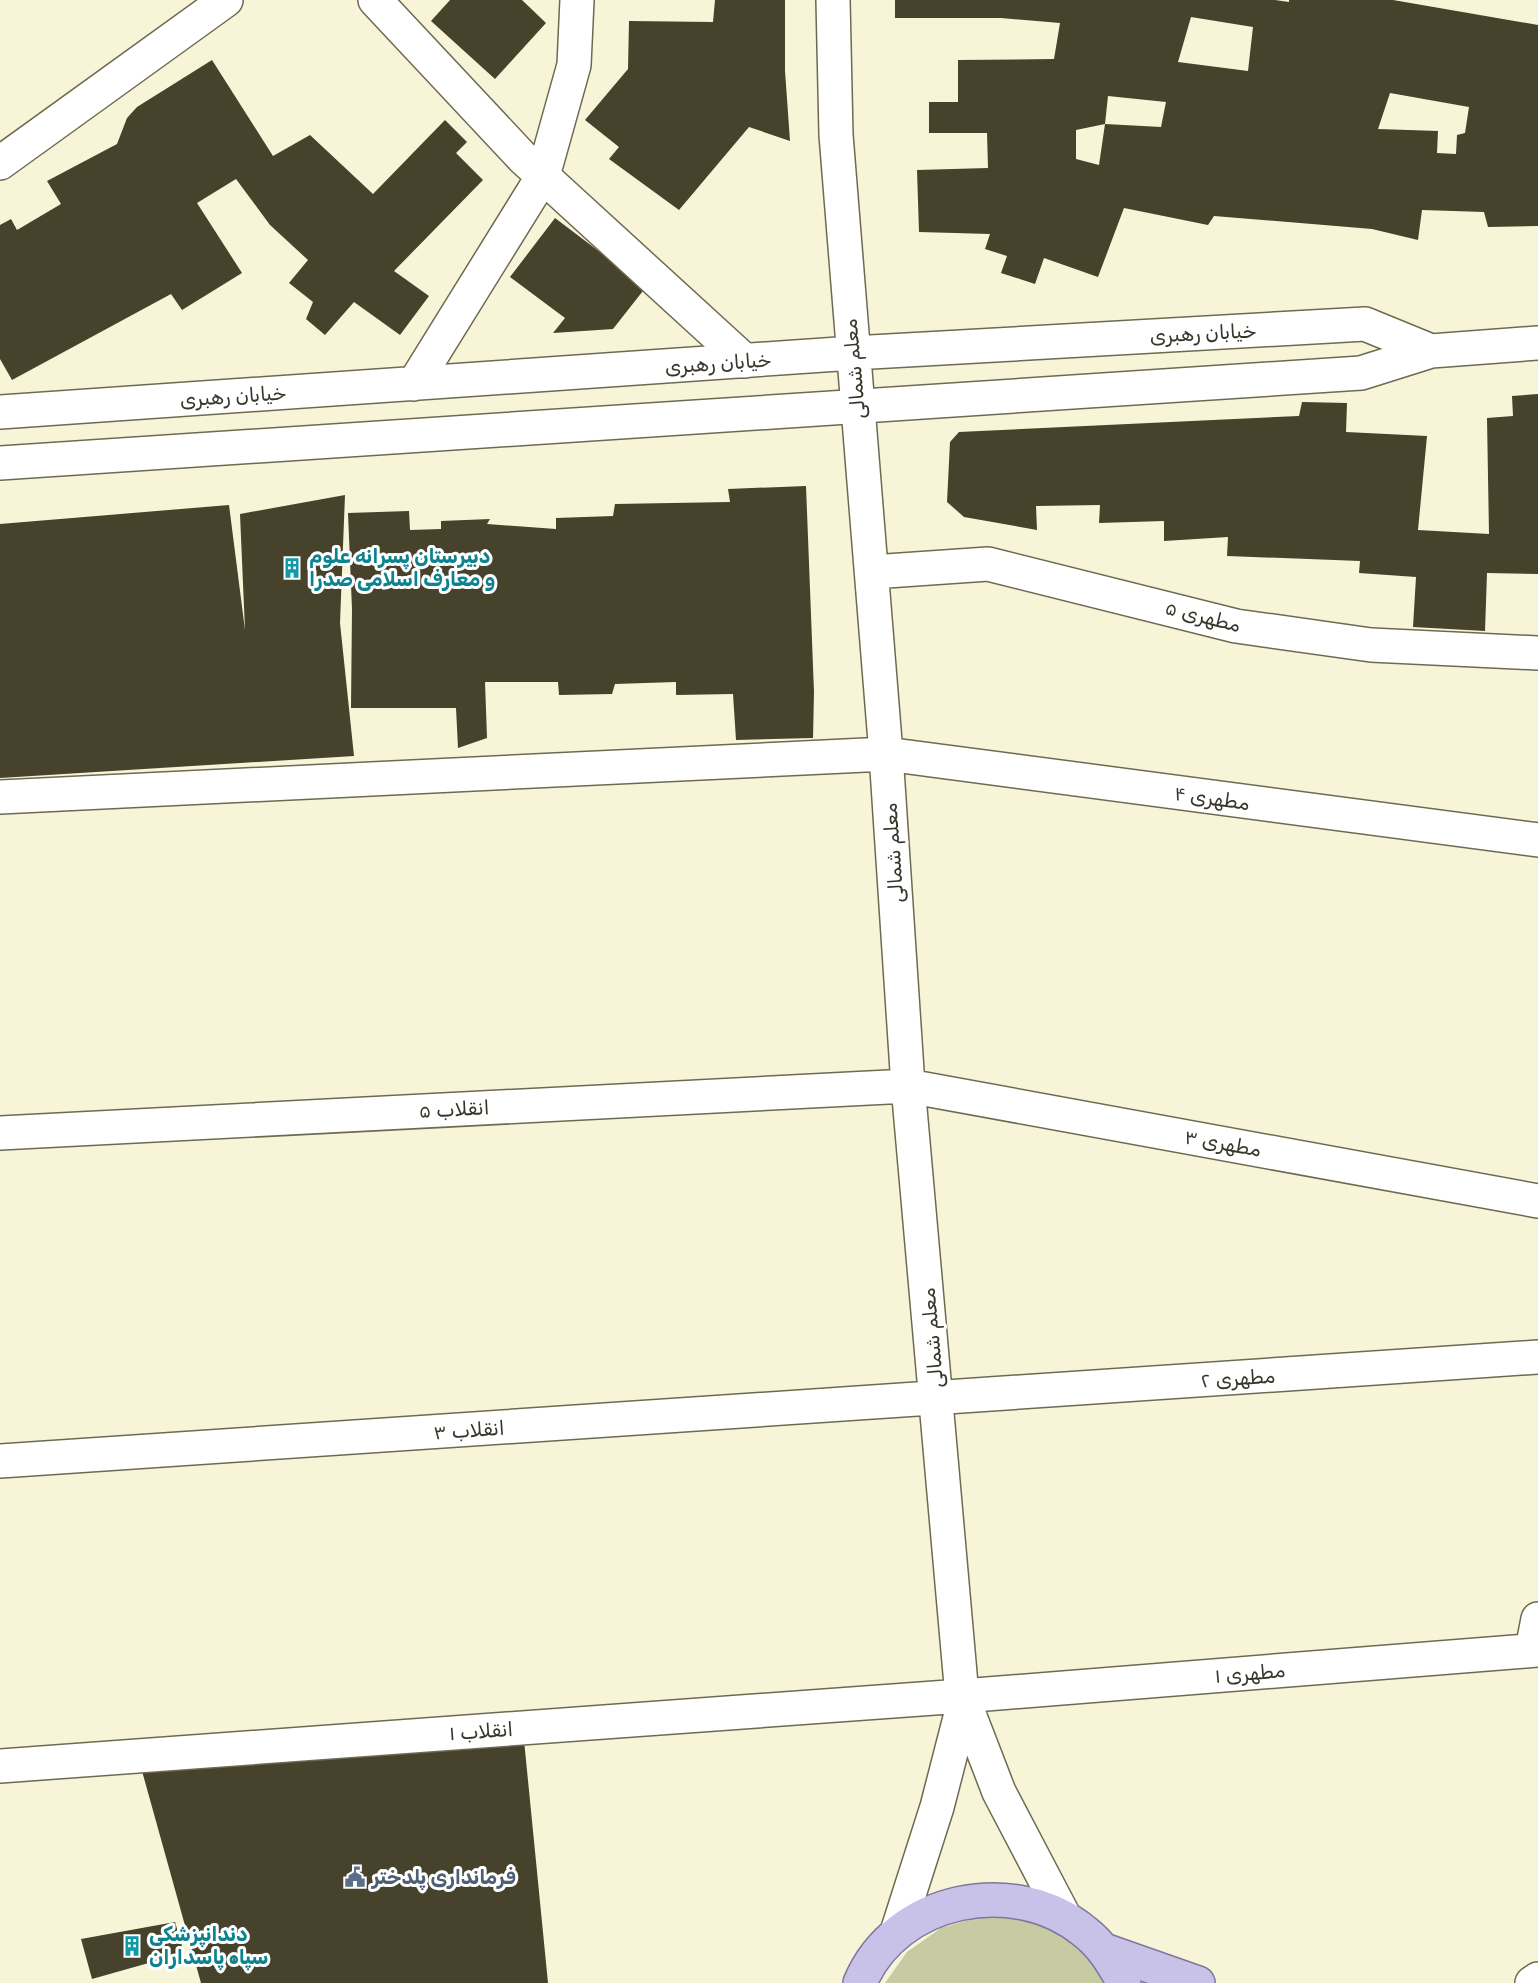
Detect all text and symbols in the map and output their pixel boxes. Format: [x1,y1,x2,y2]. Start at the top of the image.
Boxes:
street label: معلم شمالی [838,318,871,420]
street label: خیابان رهبری [1149,318,1257,348]
street label: خیابان رهبری [664,347,772,379]
street label: خیابان رهبری [179,380,287,412]
place label: دبیرستان پسرانه علوم و معارف اسلامی صدرا [309,544,495,591]
building icon: دبیرستان پسرانه علوم و معارف اسلامی صدرا [280,556,304,580]
street label: مطهری ۵ [1163,595,1243,637]
street label: مطهری ۴ [1173,781,1251,815]
street label: معلم شمالی [878,802,909,904]
street label: انقلاب ۵ [418,1095,490,1123]
street label: مطهری ۳ [1183,1124,1263,1162]
street label: معلم شمالی [916,1287,949,1389]
street label: مطهری ۲ [1200,1363,1276,1393]
street label: انقلاب ۳ [433,1416,505,1444]
street label: مطهری ۱ [1214,1658,1286,1688]
street label: انقلاب ۱ [448,1717,514,1745]
public building icon: فرمانداری پلدختر [343,1865,367,1889]
place label: فرمانداری پلدختر [371,1865,516,1891]
place label: دندانپزشکی سپاه پاسداران [149,1922,268,1971]
building icon: دندانپزشکی سپاه پاسداران [120,1934,144,1958]

